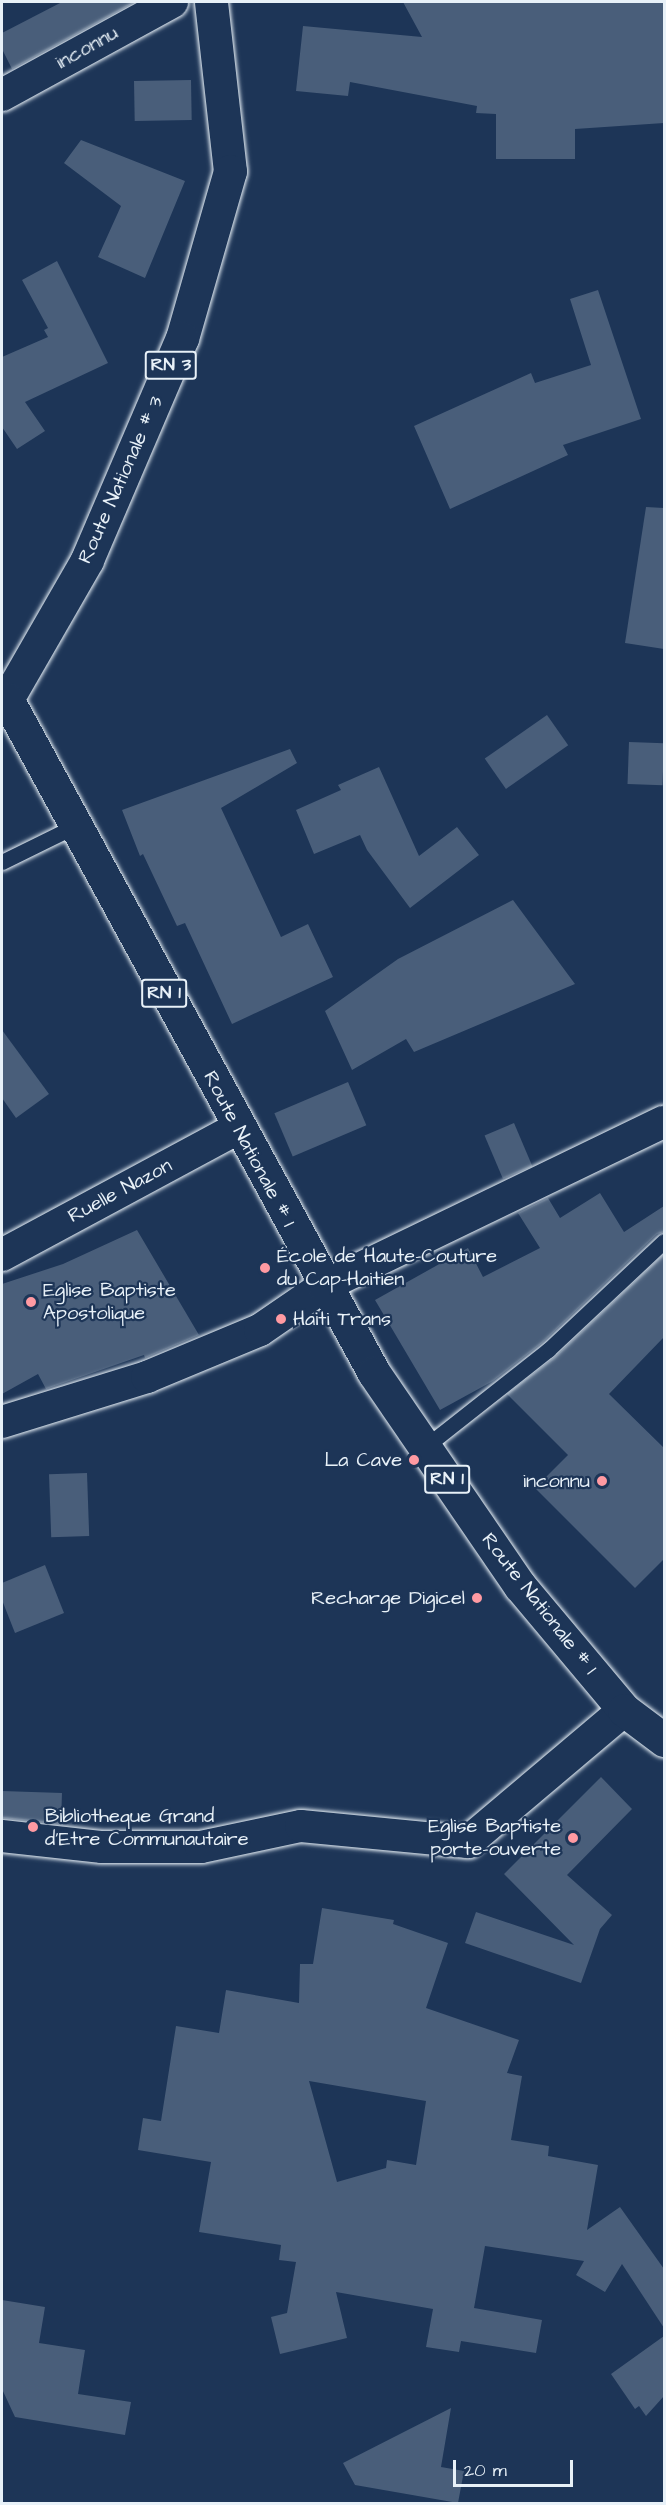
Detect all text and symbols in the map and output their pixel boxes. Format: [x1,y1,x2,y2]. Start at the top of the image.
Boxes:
street label: inconnu [52,21,122,75]
road number: RN 3 [144,350,198,380]
street label: Route Nationale # 3 [73,393,169,567]
road number: RN 1 [140,978,188,1008]
street label: Route Nationale # 1 [198,1067,300,1231]
street label: Ruelle Nazon [64,1154,176,1228]
place label: École de Haute-Couture du Cap-Haitien [277,1244,497,1291]
marker: École de Haute-Couture du Cap-Haitien [258,1261,272,1275]
place label: Eglise Baptiste Apostolique [43,1278,176,1325]
marker: Eglise Baptiste Apostolique [24,1295,38,1309]
place label: Haiti Trans [293,1307,391,1331]
marker: Haiti Trans [274,1312,288,1326]
place label: La Cave [324,1448,402,1472]
marker: La Cave [407,1453,421,1467]
road number: RN 1 [423,1464,471,1494]
place label: inconnu [523,1469,590,1493]
marker: inconnu [595,1474,609,1488]
street label: Route Nationale # 1 [476,1528,602,1680]
place label: Recharge Digicel [311,1586,465,1610]
marker: Recharge Digicel [470,1591,484,1605]
place label: Bibliotheque Grand d'Etre Communautaire [45,1804,248,1851]
place label: Eglise Baptiste porte-ouverte [428,1814,561,1861]
marker: Bibliotheque Grand d'Etre Communautaire [26,1820,40,1834]
marker: Eglise Baptiste porte-ouverte [566,1831,580,1845]
scale bar [456,2448,576,2486]
text: 20 m [464,2458,507,2483]

